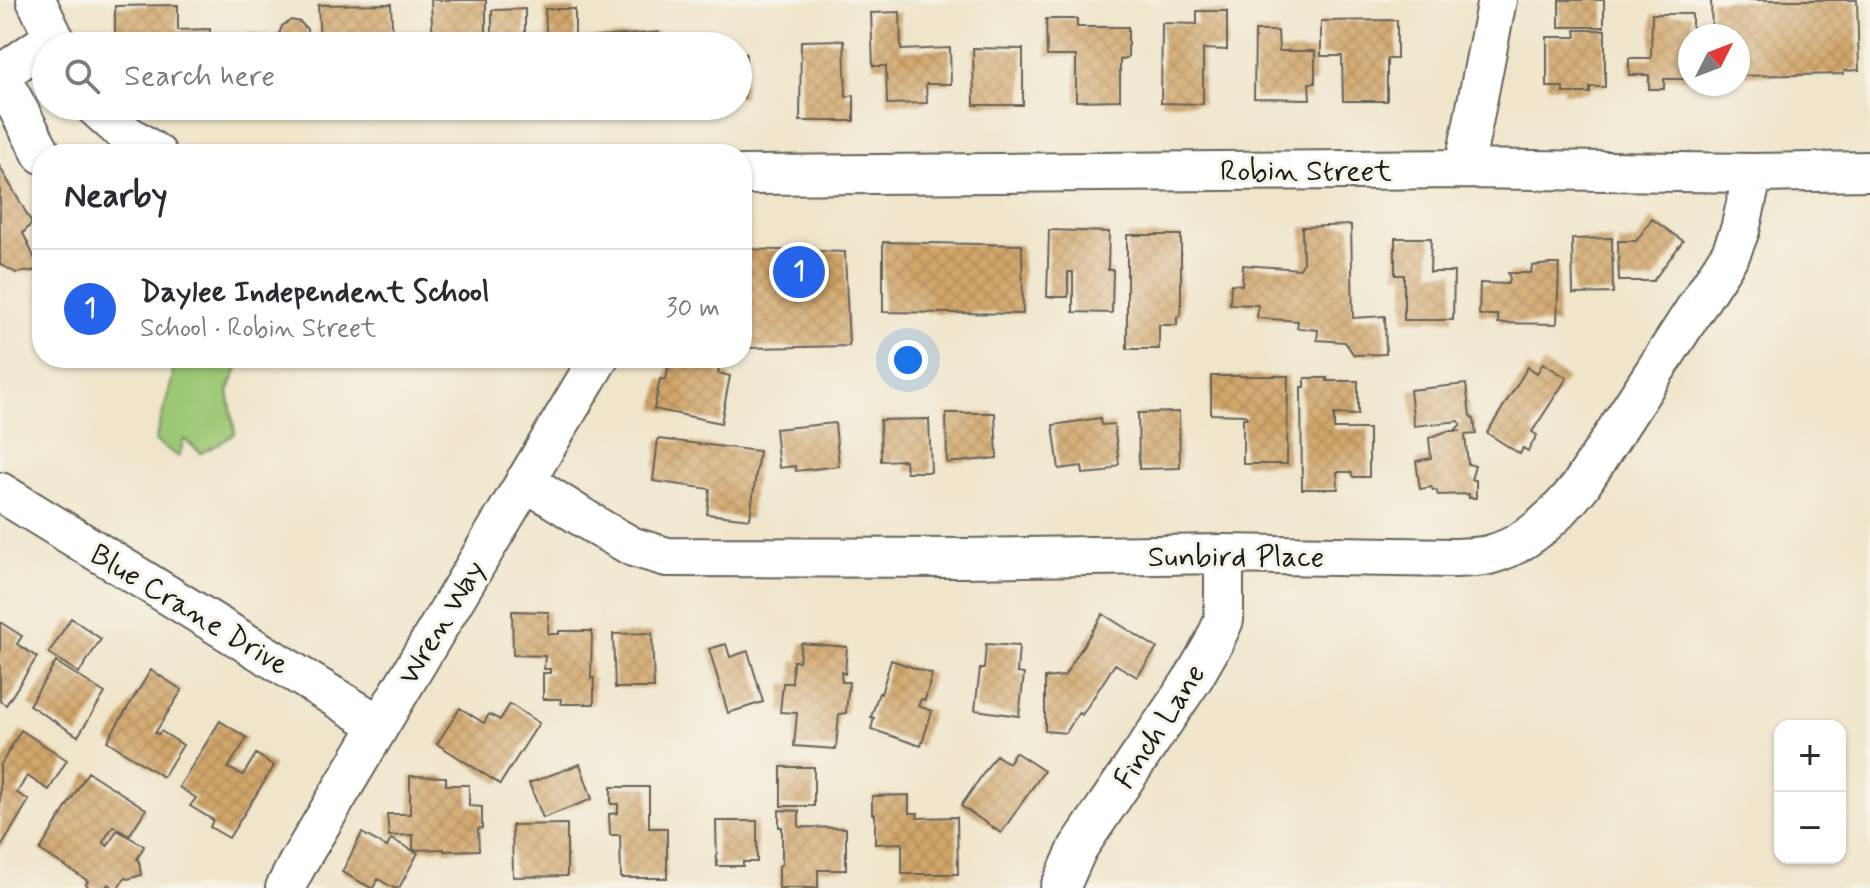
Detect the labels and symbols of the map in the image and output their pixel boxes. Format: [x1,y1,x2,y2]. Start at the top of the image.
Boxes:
north arrow [1678,24,1750,96]
street label: Robin Street [1220,152,1392,191]
pin: 1 [773,242,825,302]
your location [888,340,928,380]
street label: Blue Crane Drive [83,536,296,685]
street label: Sunbird Place [1148,538,1324,577]
street label: Wren Way [390,553,495,692]
street label: Finch Lane [1105,657,1215,797]

